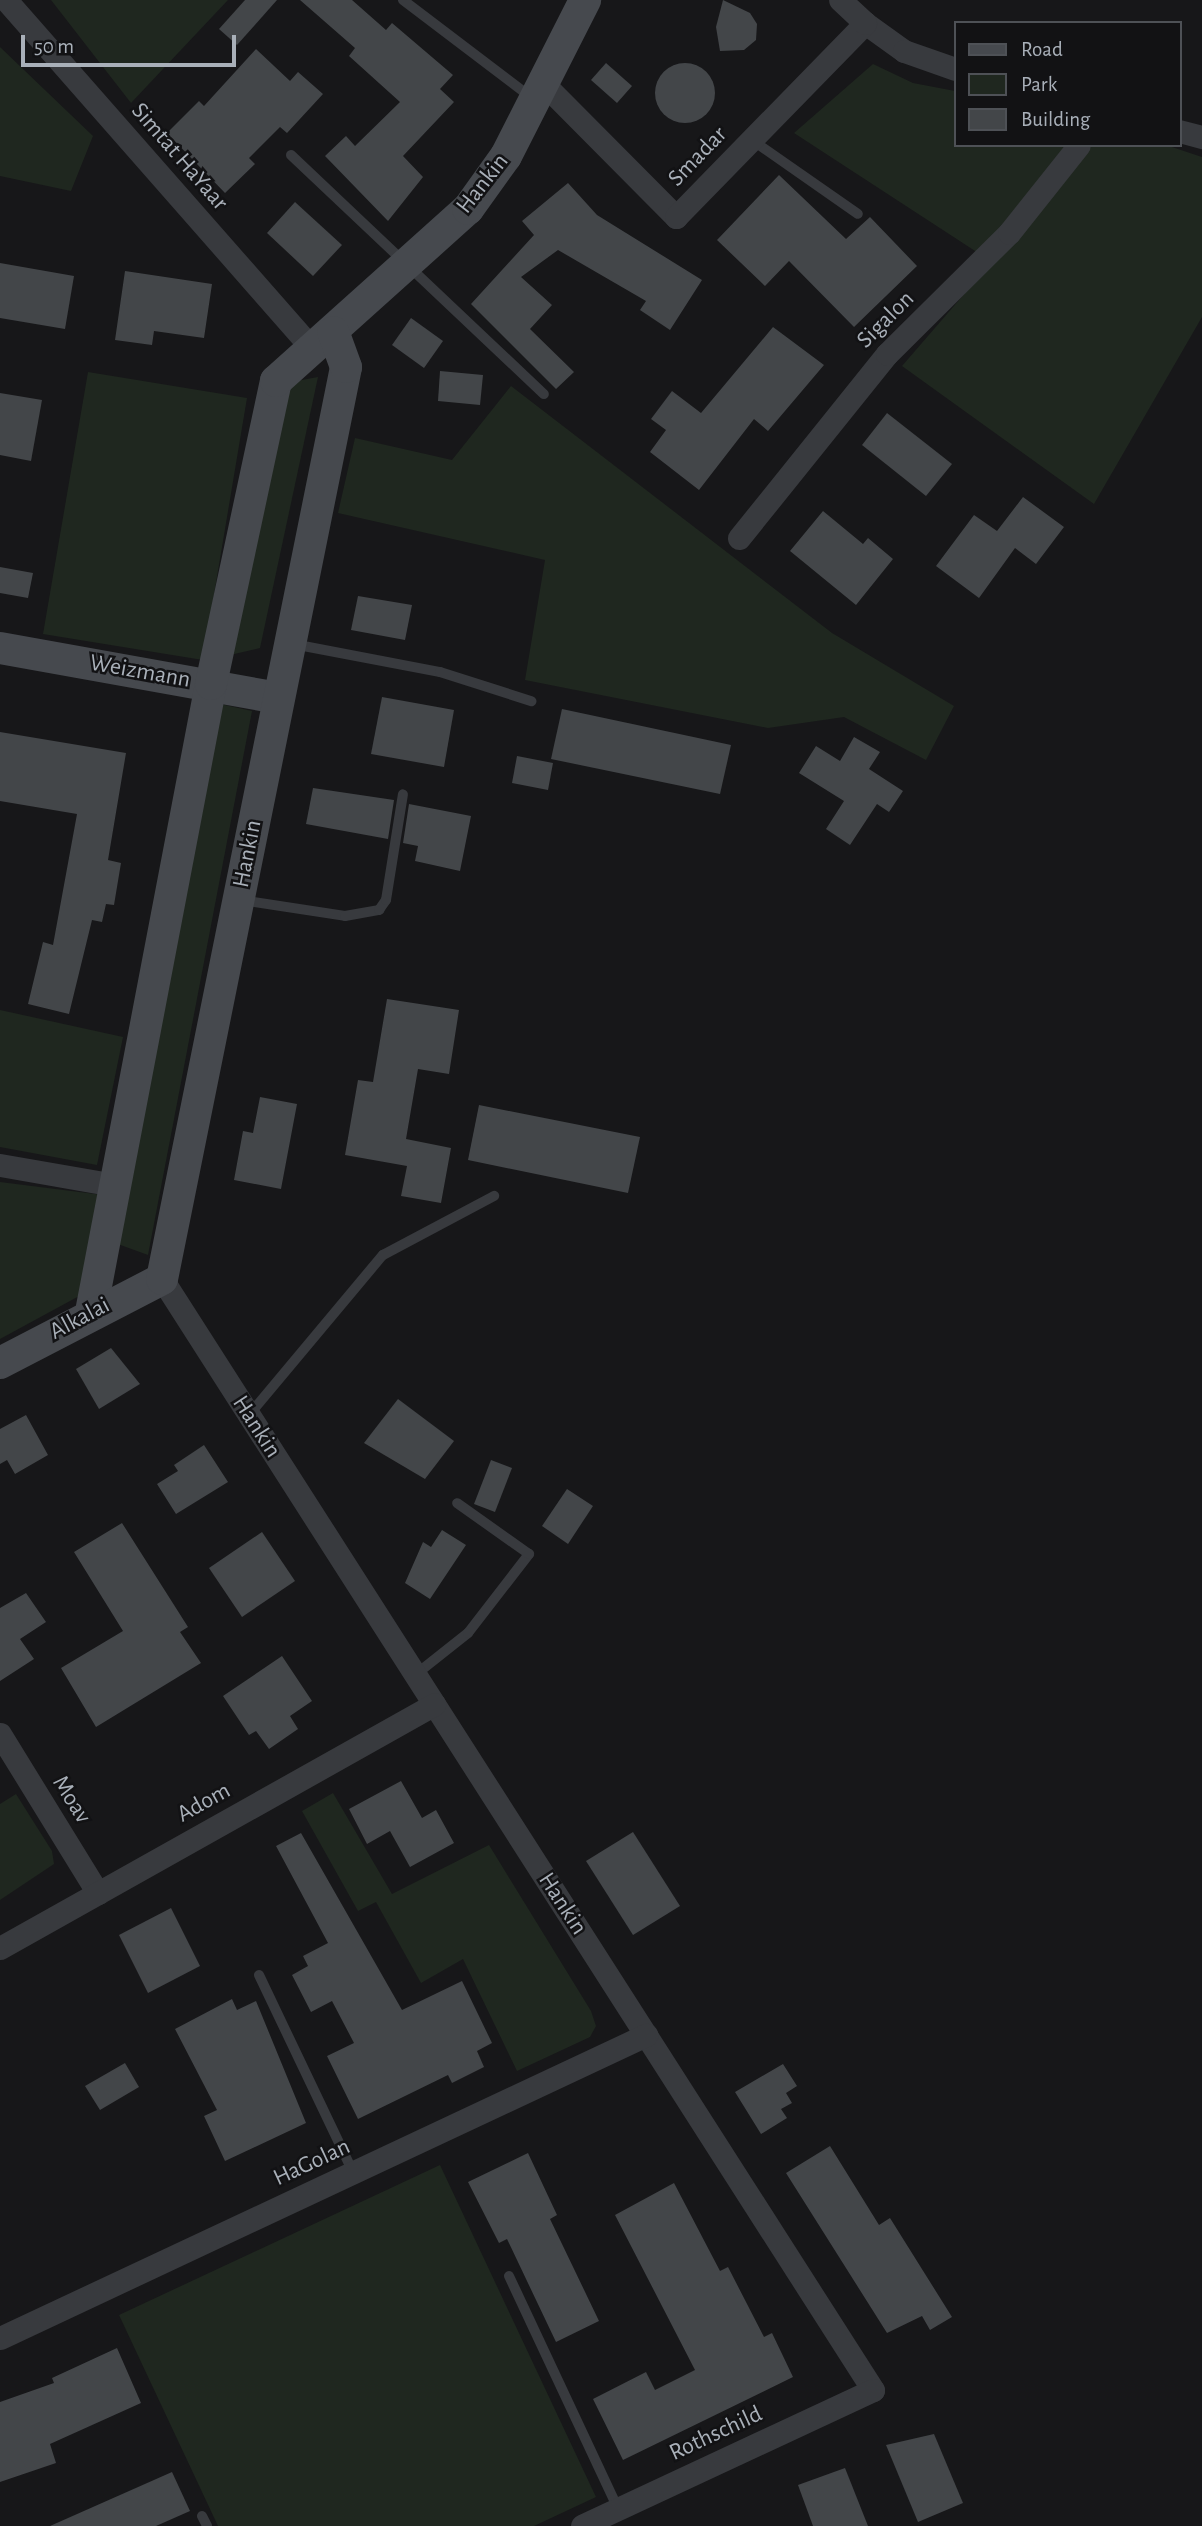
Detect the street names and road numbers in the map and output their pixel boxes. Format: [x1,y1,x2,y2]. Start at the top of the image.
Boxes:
street label: Simtat HaYaar [124,97,234,217]
street label: Smadar [663,121,733,193]
street label: Hankin [451,148,515,220]
street label: Sigalon [851,285,921,355]
street label: Weizmann [87,649,193,695]
street label: Hankin [227,818,269,890]
street label: Alkalai [45,1291,115,1347]
street label: Hankin [225,1391,287,1463]
street label: Moav [45,1771,97,1829]
street label: Adom [172,1777,236,1829]
street label: Hankin [531,1868,593,1940]
street label: HaGolan [269,2133,355,2193]
street label: Rothschild [665,2400,767,2468]

